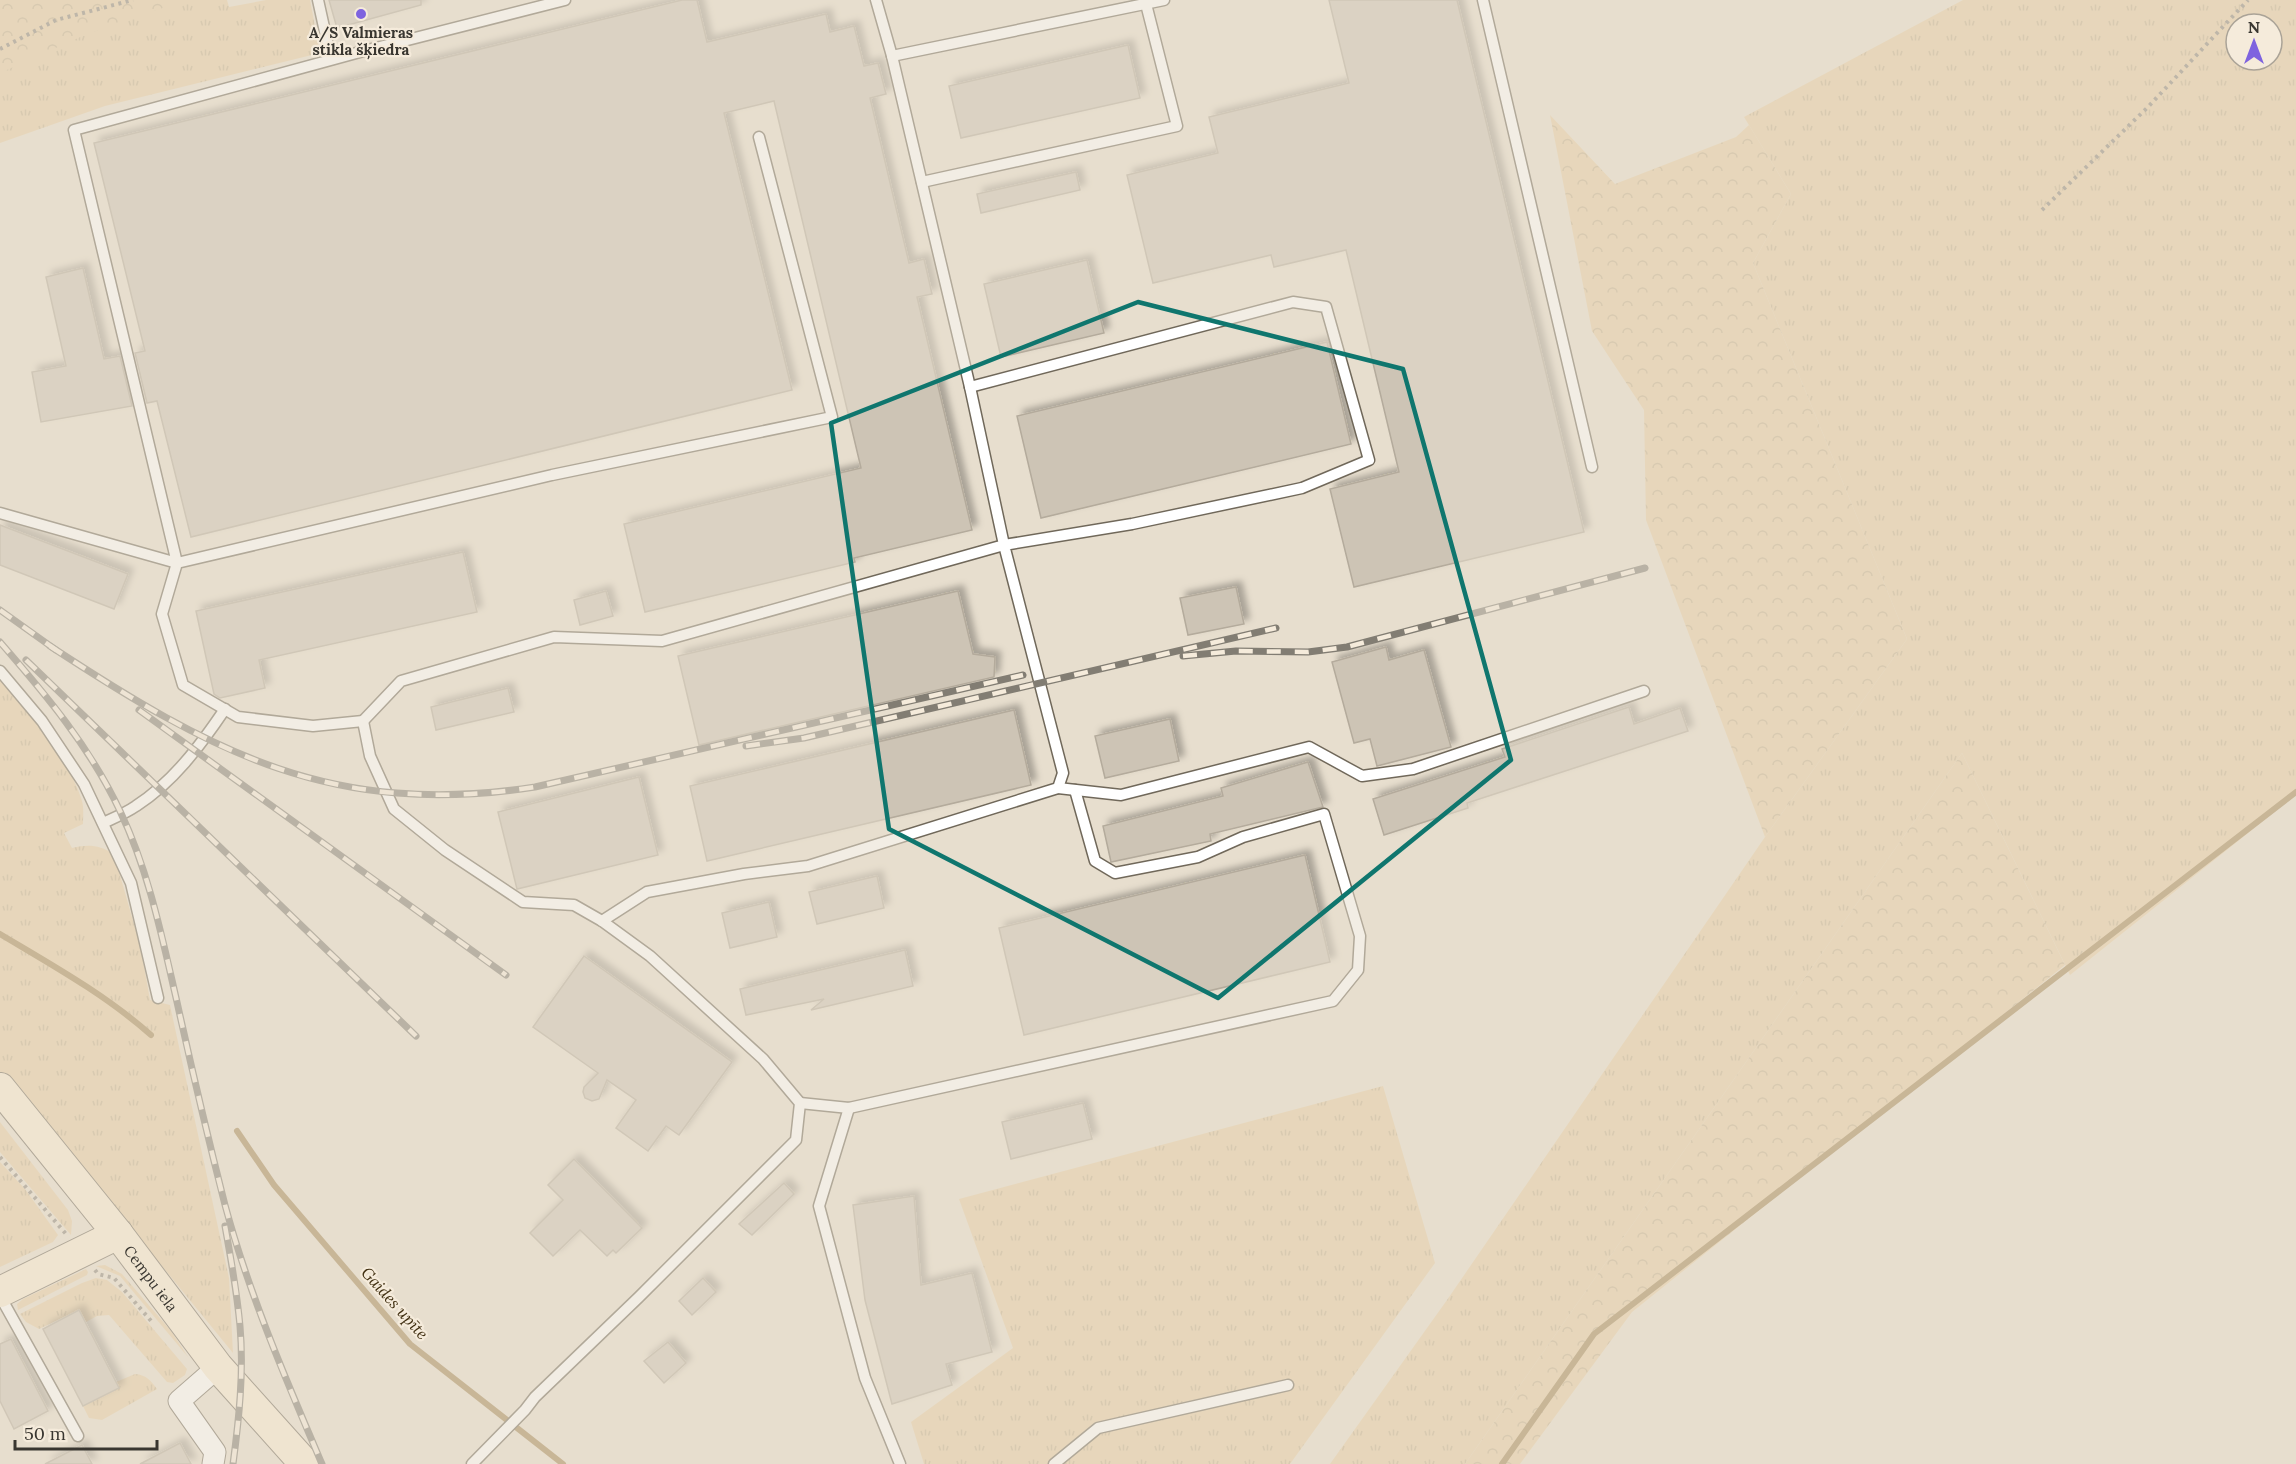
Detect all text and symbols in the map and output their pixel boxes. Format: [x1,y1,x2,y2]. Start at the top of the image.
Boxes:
marker: A/S Valmieras stikla šķiedra [354,7,368,21]
north arrow [2224,12,2284,72]
text: N [2248,17,2260,37]
place label: A/S Valmieras stikla šķiedra [309,23,413,60]
street label: Cempu iela [120,1241,182,1315]
water label: Gaides upīte [357,1263,433,1344]
scale bar [15,1413,158,1451]
text: 50 m [24,1422,66,1445]

